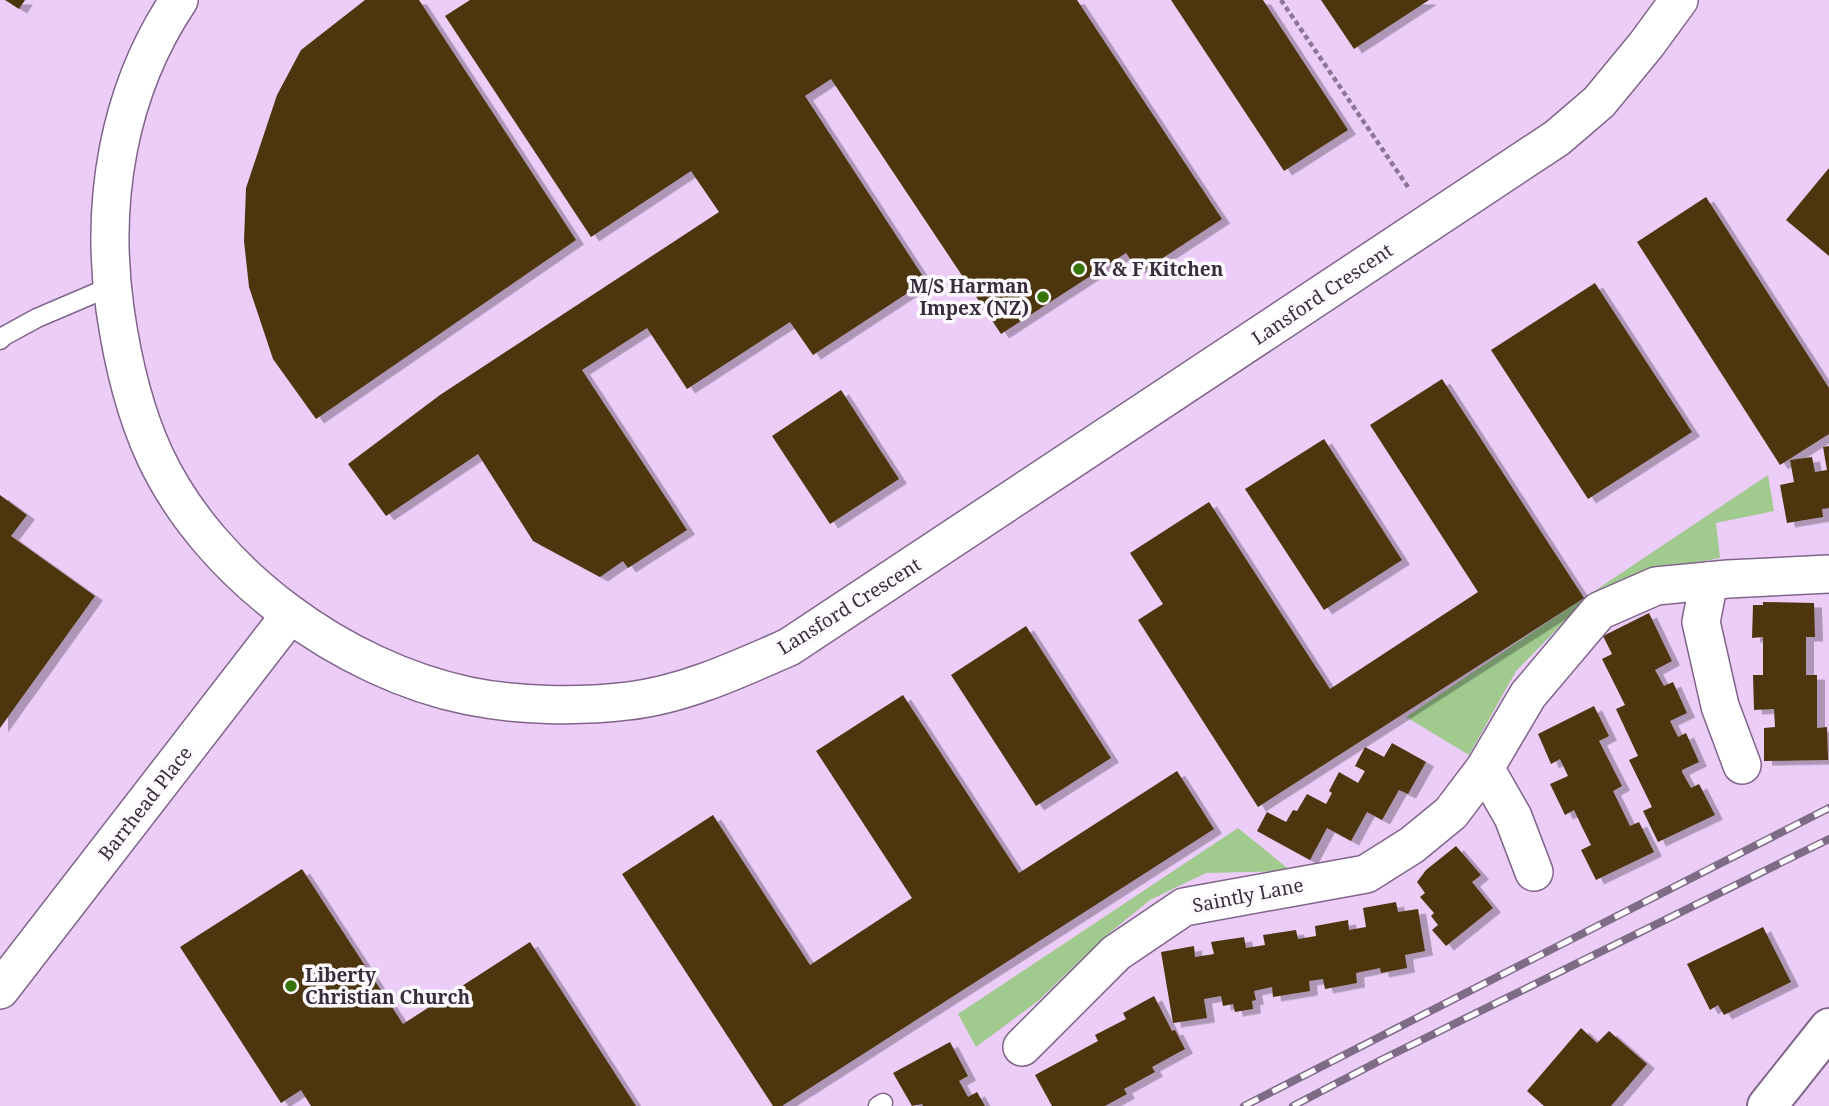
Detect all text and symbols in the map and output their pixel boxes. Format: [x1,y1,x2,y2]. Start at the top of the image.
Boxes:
street label: Lansford Crescent [1246,237,1398,351]
place label: K & F Kitchen [1093,256,1224,282]
marker: K & F Kitchen [1071,261,1087,277]
place label: M/S Harman Impex (NZ) [910,273,1029,321]
marker: M/S Harman Impex (NZ) [1035,289,1051,305]
street label: Lansford Crescent [772,551,926,661]
street label: Barrhead Place [92,741,198,865]
street label: Saintly Lane [1190,871,1306,919]
place label: Liberty Christian Church [305,962,471,1010]
marker: Liberty Christian Church [283,978,299,994]

